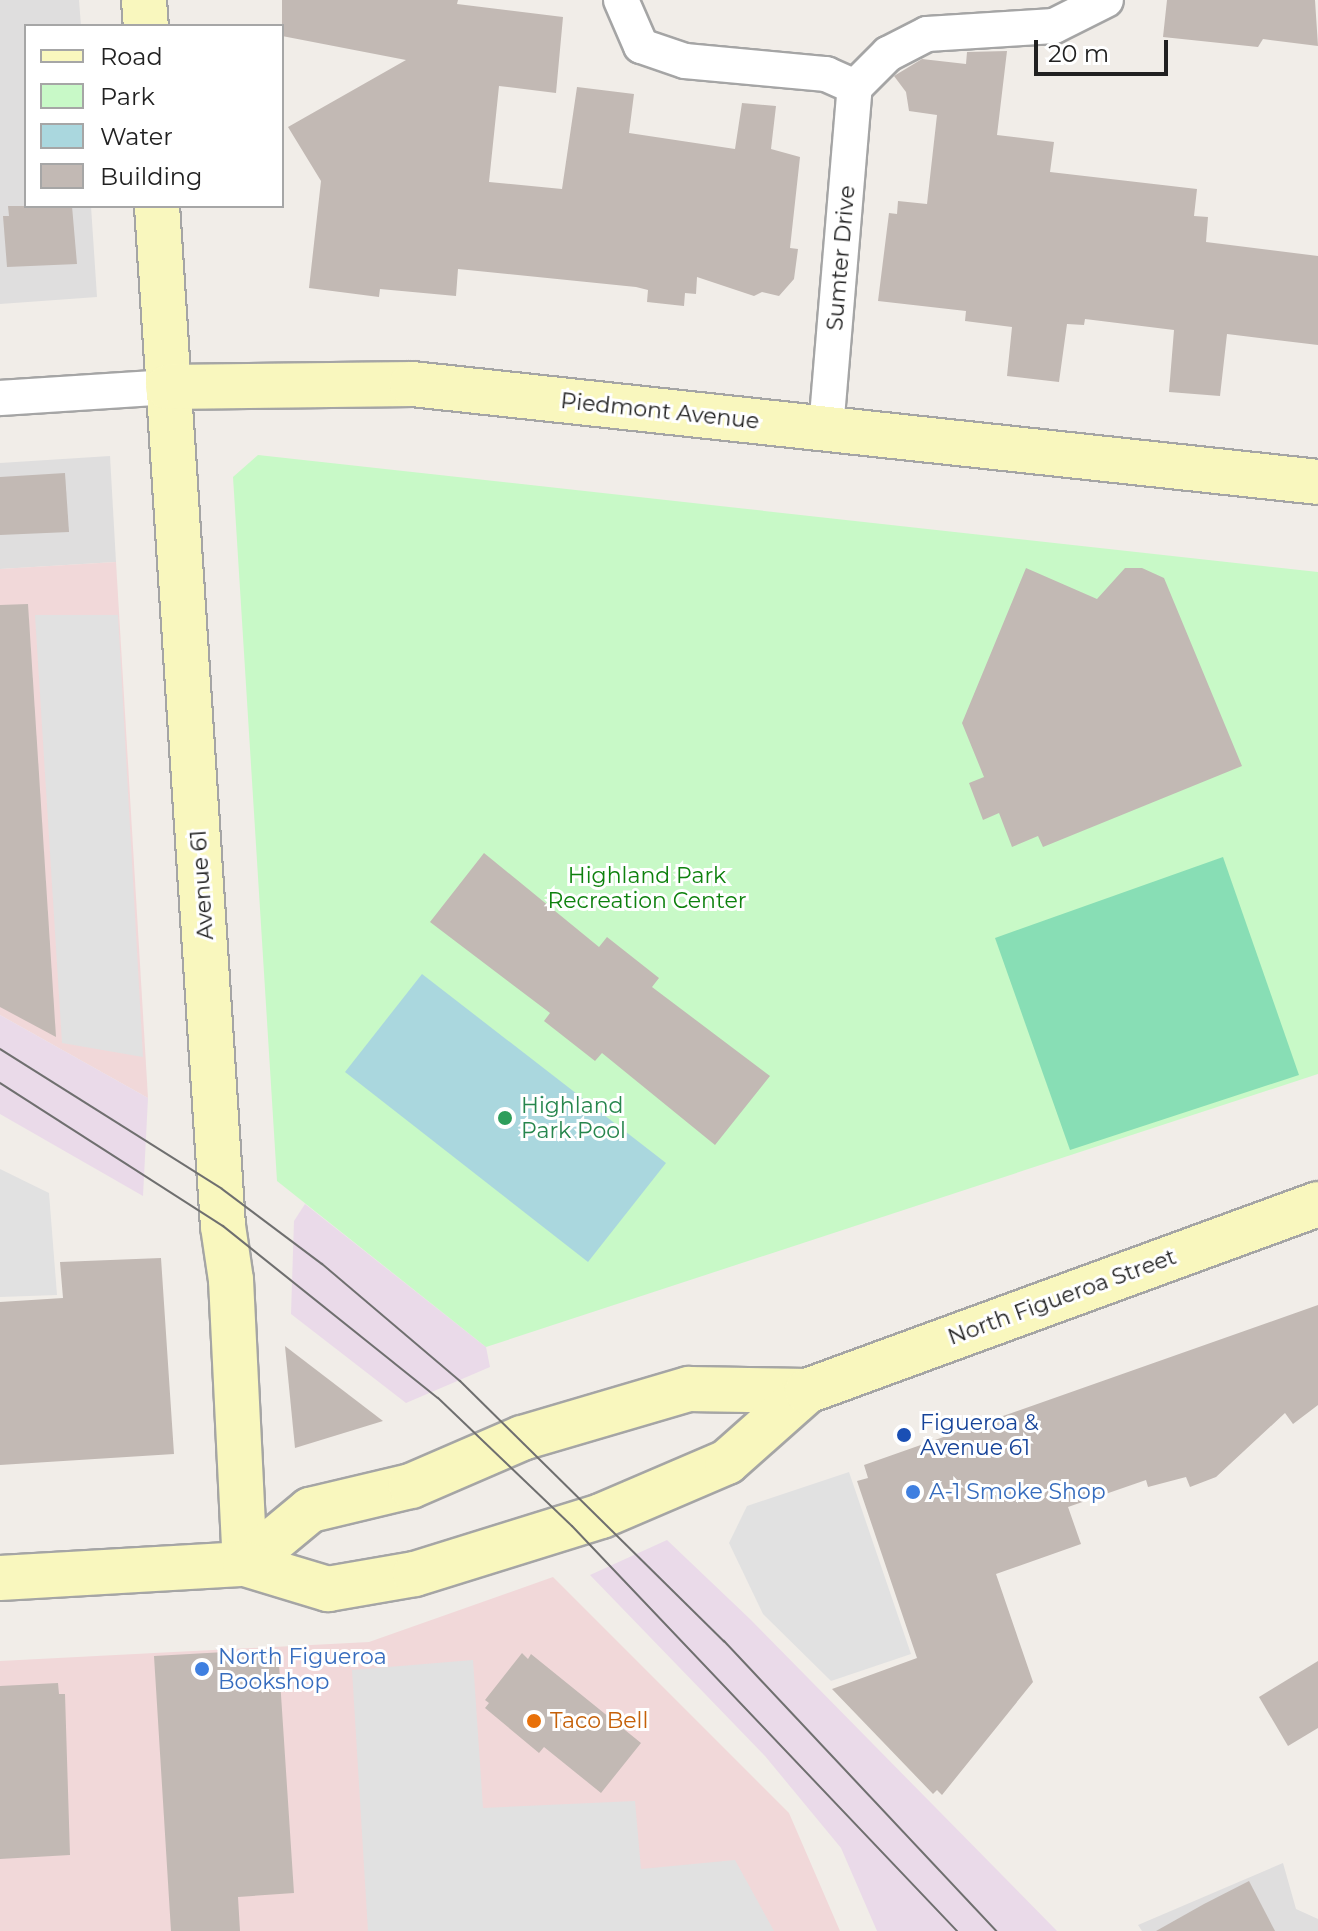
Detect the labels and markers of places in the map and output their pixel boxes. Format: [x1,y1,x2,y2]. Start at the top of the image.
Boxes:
place label: Highland Park Pool [521,1092,626,1144]
marker: Highland Park Pool [496,1109,514,1127]
place label: Figueroa & Avenue 61 [920,1409,1039,1460]
marker: Figueroa & Avenue 61 [895,1426,913,1444]
place label: A-1 Smoke Shop [929,1479,1106,1505]
marker: A-1 Smoke Shop [904,1483,922,1501]
place label: North Figueroa Bookshop [218,1643,387,1694]
marker: North Figueroa Bookshop [193,1660,211,1678]
place label: Taco Bell [550,1708,648,1734]
marker: Taco Bell [525,1712,543,1730]

